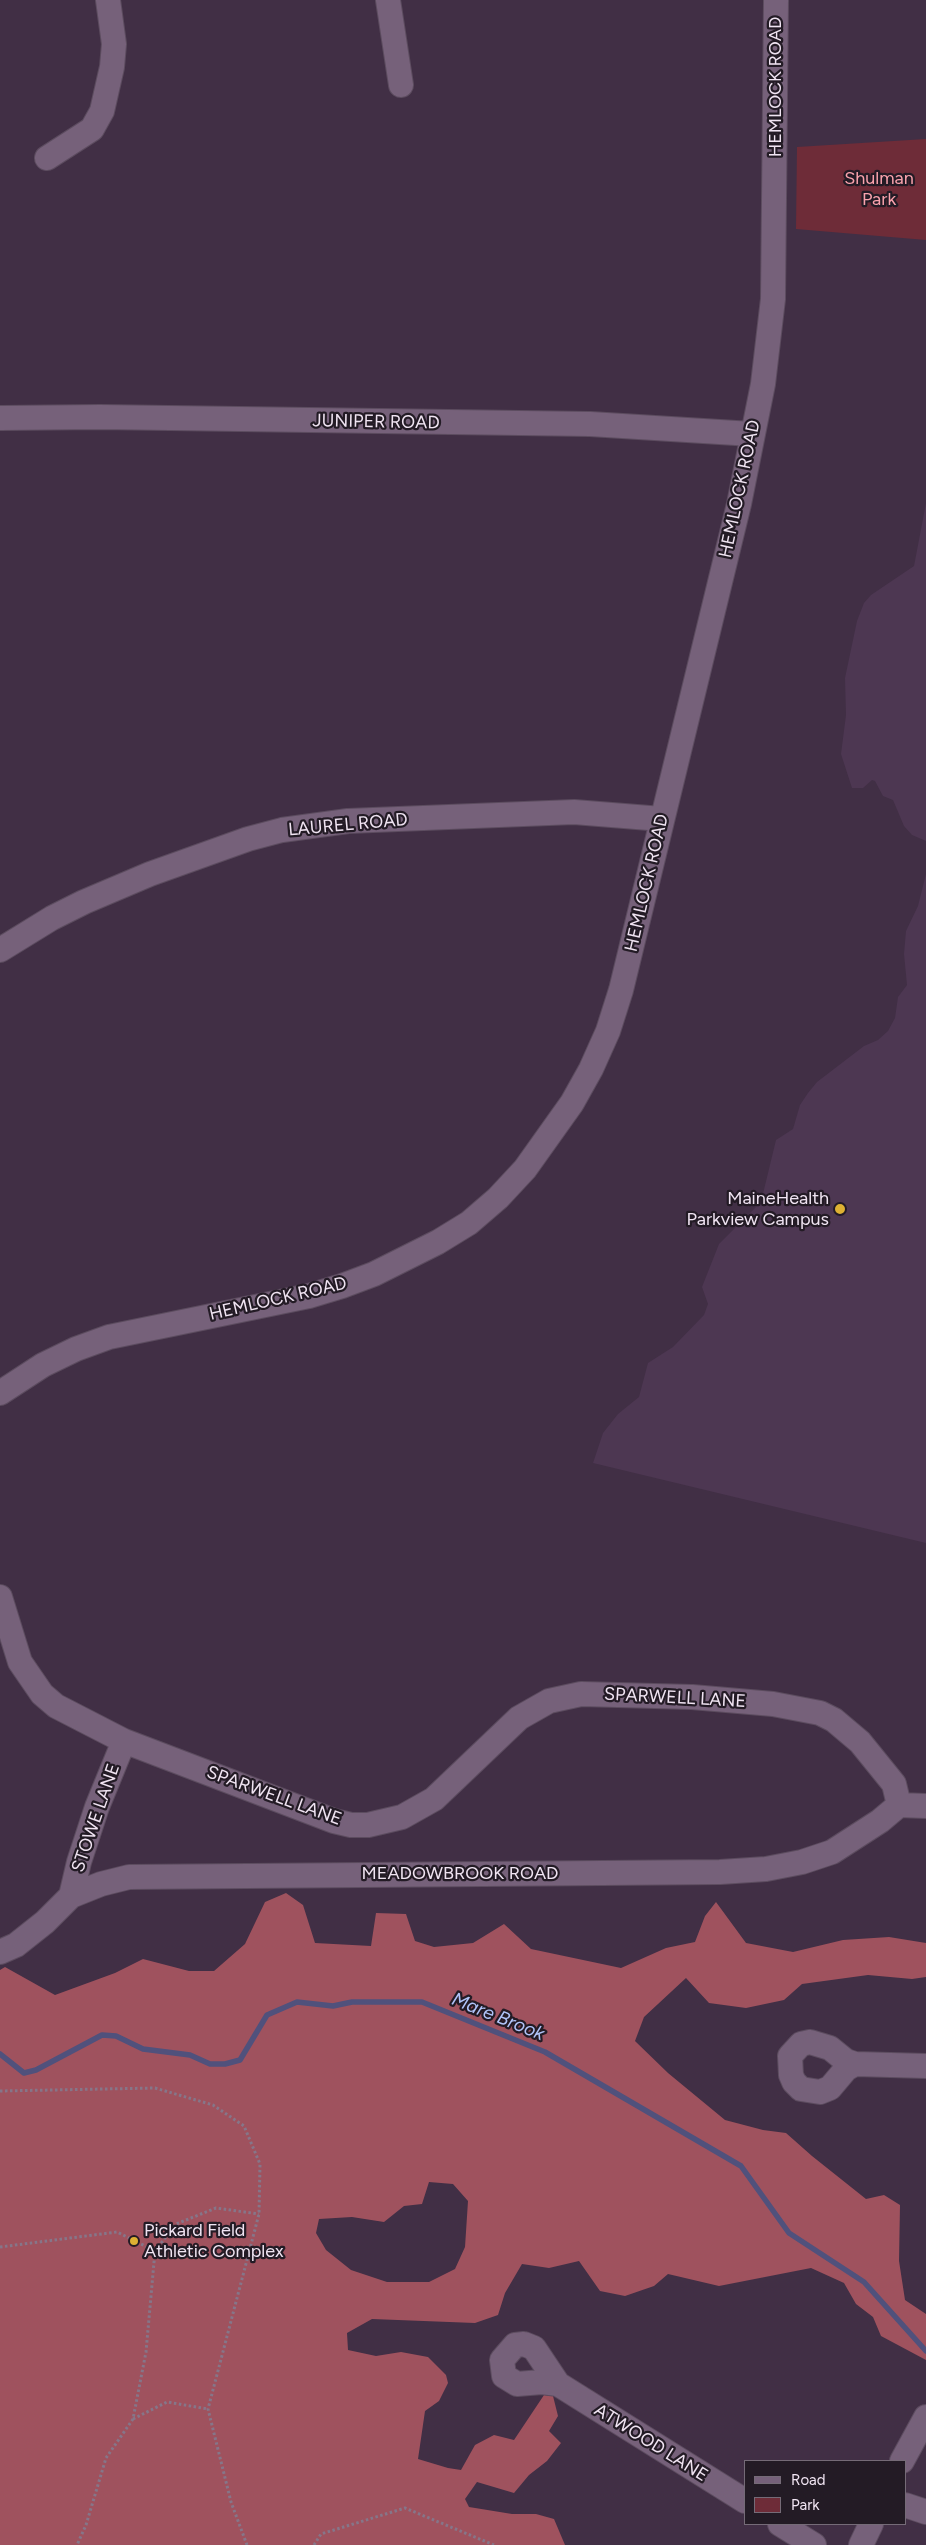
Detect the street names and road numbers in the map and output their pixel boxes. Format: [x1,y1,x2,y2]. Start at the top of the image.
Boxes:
street label: HEMLOCK ROAD [765,17,787,157]
street label: JUNIPER ROAD [312,410,440,434]
street label: HEMLOCK ROAD [715,418,765,560]
street label: LAUREL ROAD [287,809,409,841]
street label: HEMLOCK ROAD [621,812,673,954]
street label: HEMLOCK ROAD [207,1273,349,1325]
street label: SPARWELL LANE [603,1683,747,1713]
street label: STOWE LANE [67,1761,125,1875]
street label: SPARWELL LANE [204,1762,344,1830]
street label: MEADOWBROOK ROAD [362,1863,558,1885]
street label: ATWOOD LANE [590,2399,712,2487]

